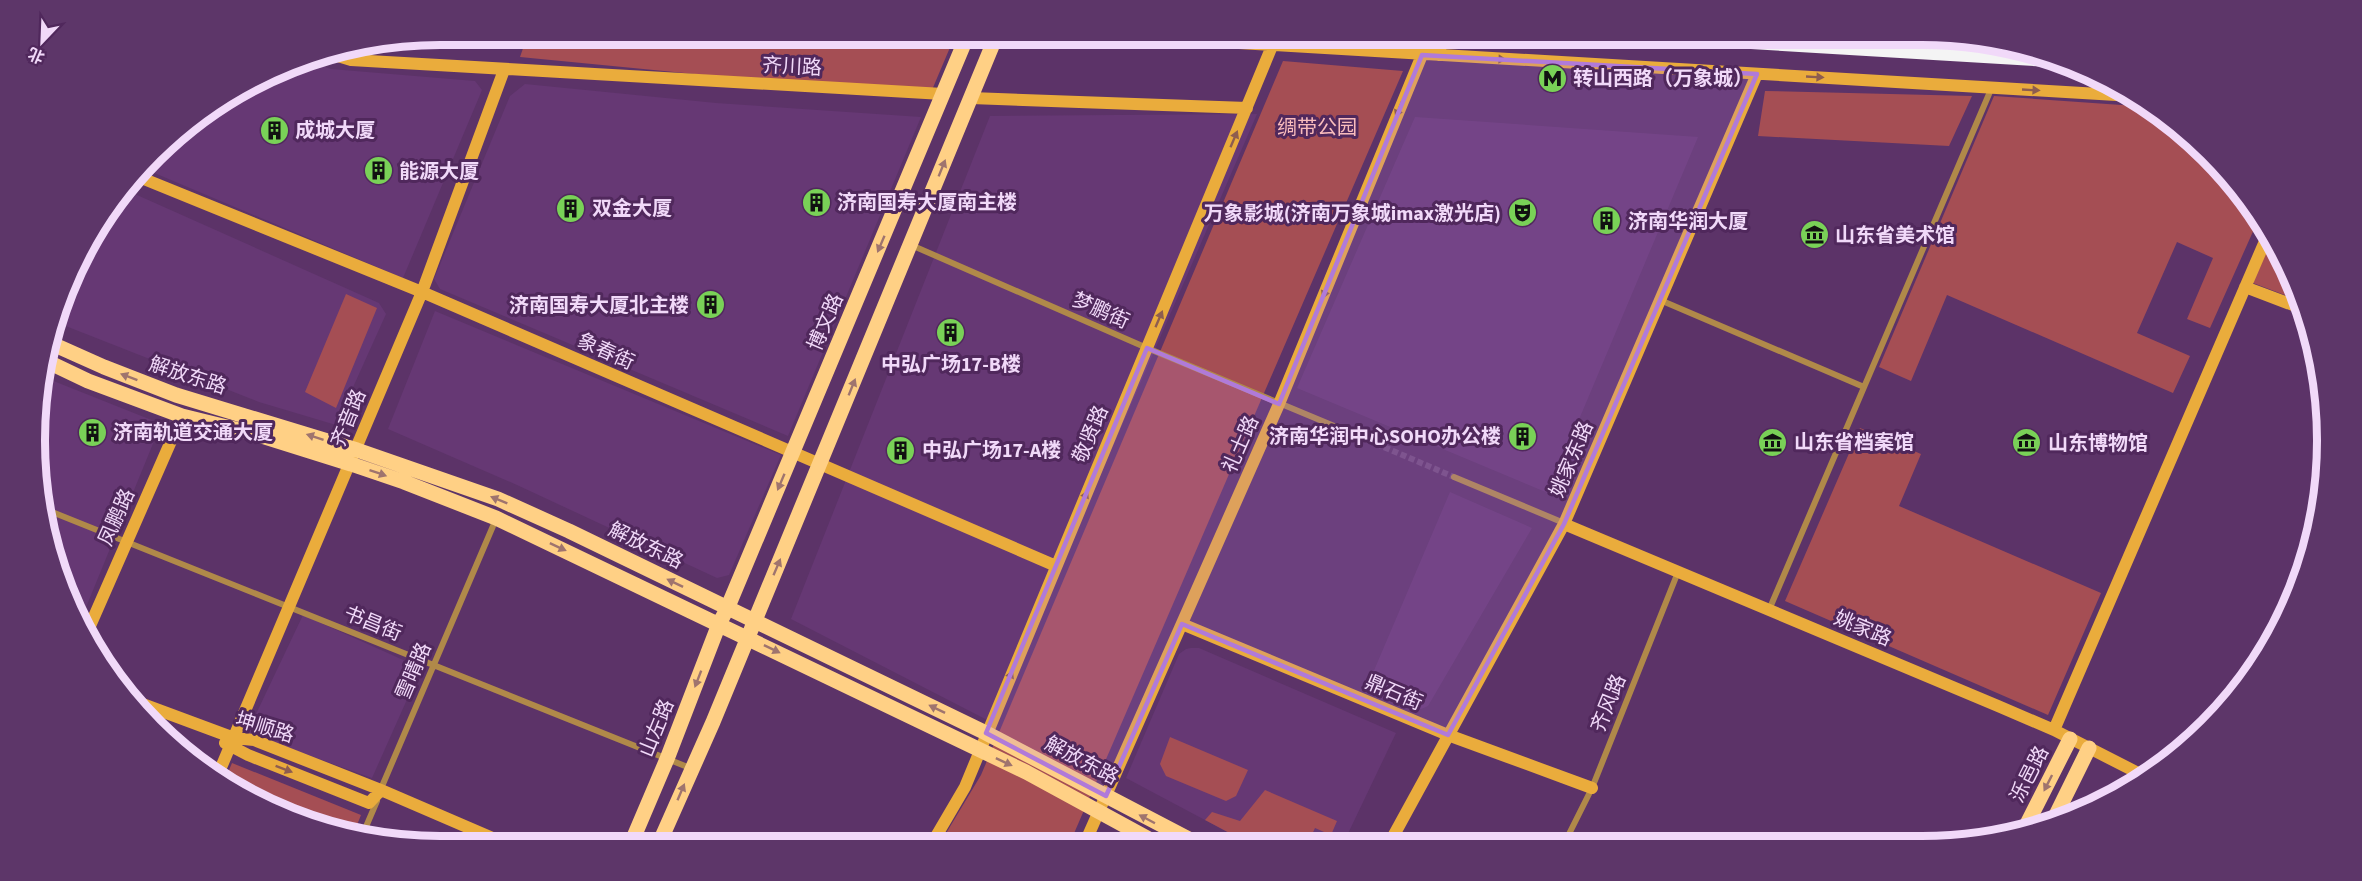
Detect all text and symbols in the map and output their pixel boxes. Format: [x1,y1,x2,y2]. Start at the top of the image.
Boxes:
north arrow [12,12,72,72]
text: 北 [25,42,48,68]
street label: 齐川路 [761,51,823,83]
one-way arrow [1488,54,1507,63]
metro station icon: 转山西路（万象城） [1536,62,1568,94]
place label: 转山西路（万象城） [1573,65,1753,93]
one-way arrow [1806,73,1825,82]
one-way arrow [2021,85,2040,94]
one-way arrow [1394,101,1404,119]
building icon: 成城大厦 [258,114,290,146]
park label: 绸带公园 [1277,114,1357,142]
place label: 成城大厦 [295,117,375,145]
one-way arrow [1229,130,1239,148]
building icon: 能源大厦 [362,155,394,187]
place label: 能源大厦 [399,158,479,186]
one-way arrow [938,159,947,177]
building icon: 济南国寿大厦南主楼 [800,186,832,218]
place label: 济南国寿大厦南主楼 [837,189,1017,217]
building icon: 双金大厦 [555,192,587,224]
place label: 双金大厦 [592,195,672,223]
theatre icon: 万象影城(济南万象城imax激光店) [1506,197,1538,229]
place label: 万象影城(济南万象城imax激光店) [1204,200,1501,228]
building icon: 济南华润大厦 [1591,205,1623,237]
place label: 济南华润大厦 [1628,208,1748,236]
museum icon: 山东省美术馆 [1798,219,1830,251]
place label: 山东省美术馆 [1835,222,1955,250]
one-way arrow [876,235,885,252]
one-way arrow [1321,281,1331,299]
street label: 梦鹏街 [1067,286,1134,336]
building icon: 济南国寿大厦北主楼 [694,289,726,321]
street label: 博文路 [801,289,851,355]
place label: 济南国寿大厦北主楼 [509,292,689,320]
one-way arrow [1154,310,1164,328]
building icon: 中弘广场17-B楼 [935,317,967,349]
street label: 象春街 [572,327,639,377]
street label: 解放东路 [145,350,230,402]
place label: 中弘广场17-B楼 [881,351,1021,379]
one-way arrow [120,372,138,381]
one-way arrow [847,378,857,396]
street label: 齐音路 [325,385,373,451]
street label: 敬贤路 [1066,401,1116,467]
street label: 礼士路 [1216,411,1266,478]
building icon: 济南轨道交通大厦 [76,416,108,448]
street label: 姚家东路 [1543,417,1600,502]
place label: 济南轨道交通大厦 [113,419,273,447]
building icon: 济南华润中心SOHO办公楼 [1506,420,1538,452]
place label: 济南华润中心SOHO办公楼 [1269,423,1501,451]
museum icon: 山东省档案馆 [1757,426,1789,458]
museum icon: 山东博物馆 [2011,427,2043,459]
place label: 山东省档案馆 [1794,429,1914,457]
place label: 山东博物馆 [2048,430,2148,458]
one-way arrow [306,431,324,441]
building icon: 中弘广场17-A楼 [885,434,917,466]
place label: 中弘广场17-A楼 [922,437,1061,465]
one-way arrow [369,469,387,478]
one-way arrow [776,473,786,491]
street label: 凤鹏路 [92,484,142,551]
one-way arrow [1079,490,1089,508]
one-way arrow [490,495,508,504]
street label: 解放东路 [603,516,688,576]
one-way arrow [549,542,566,551]
one-way arrow [773,558,782,576]
one-way arrow [666,579,684,589]
street label: 书昌街 [340,600,406,648]
street label: 姚家路 [1830,604,1896,654]
street label: 雪晴路 [389,638,439,704]
one-way arrow [764,644,781,653]
street label: 鼎石街 [1361,668,1427,718]
one-way arrow [693,670,702,688]
one-way arrow [1004,670,1014,688]
street label: 齐风路 [1585,670,1633,736]
street label: 山左路 [633,695,681,761]
one-way arrow [928,705,946,715]
street label: 坤顺路 [232,706,297,750]
street label: 解放东路 [1040,730,1123,792]
street label: 泺邑路 [2004,741,2056,808]
one-way arrow [996,757,1013,766]
one-way arrow [275,765,293,775]
one-way arrow [2043,775,2053,792]
one-way arrow [676,784,685,801]
one-way arrow [1138,814,1155,824]

